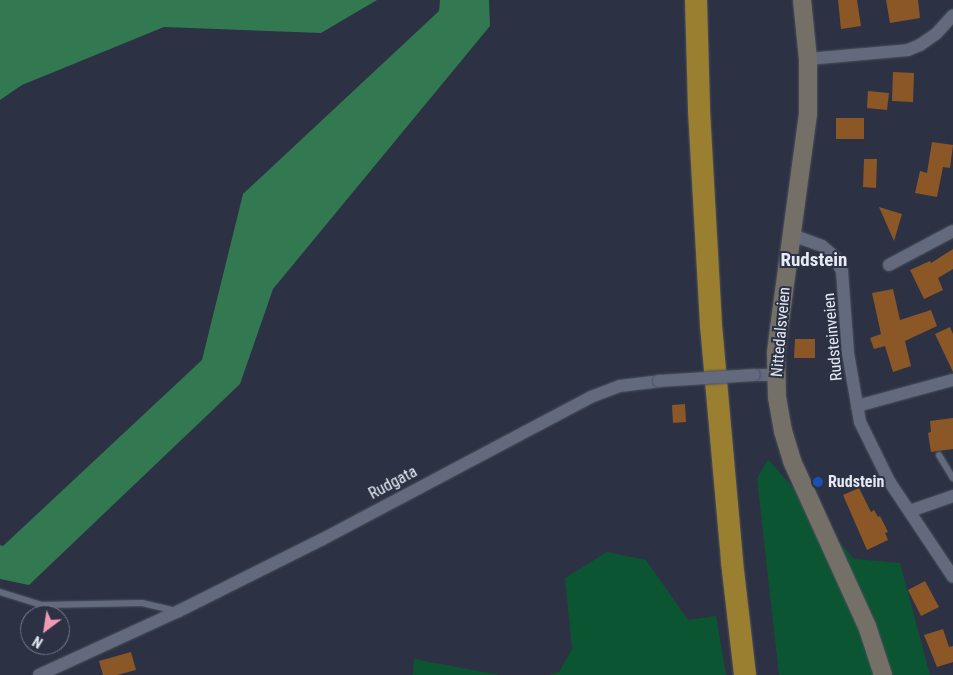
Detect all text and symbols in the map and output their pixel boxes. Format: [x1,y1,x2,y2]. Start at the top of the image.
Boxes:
district label: Rudstein [781,249,847,271]
street label: Nittedalsveien [768,286,794,378]
street label: Rudsteinveien [820,292,846,382]
street label: Rudgata [365,462,421,504]
place label: Rudstein [828,472,884,492]
marker: Rudstein [812,476,824,488]
north arrow [20,605,70,655]
text: N [30,633,46,651]

